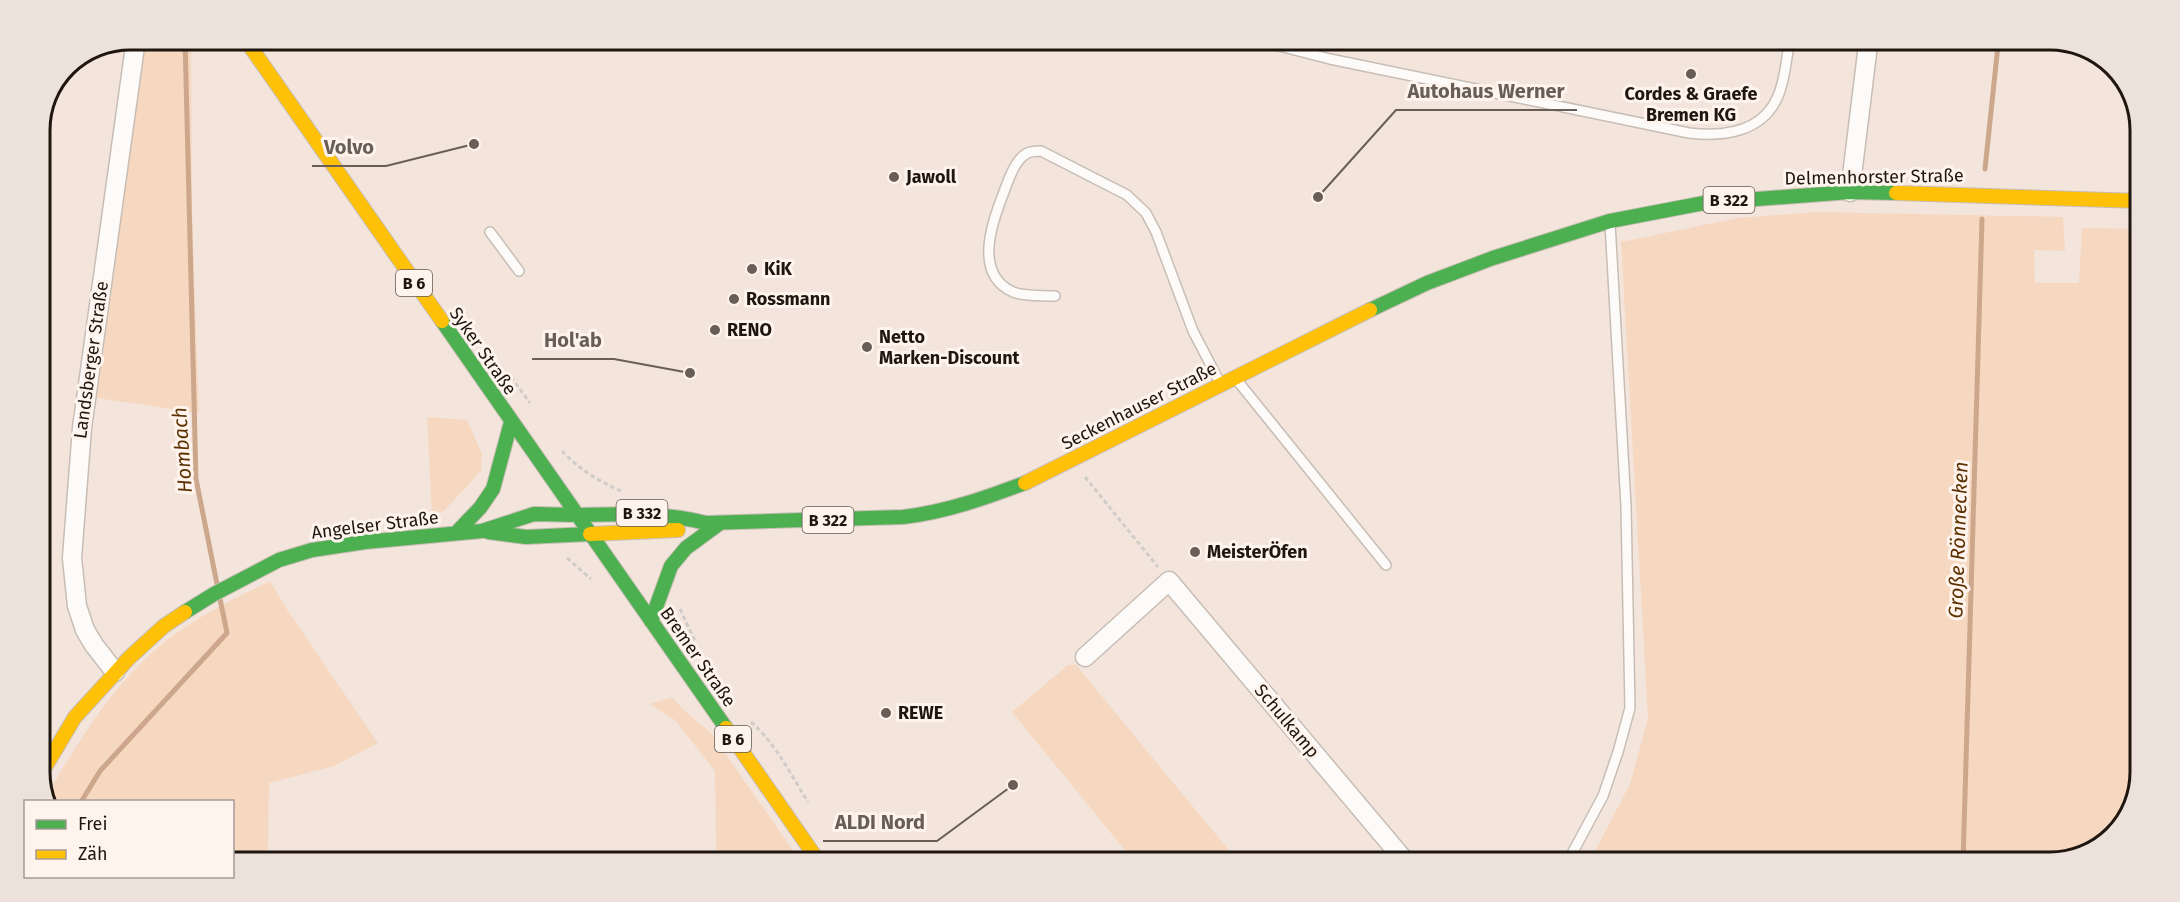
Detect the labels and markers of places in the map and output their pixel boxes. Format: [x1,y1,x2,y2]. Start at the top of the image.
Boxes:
marker: Cordes & Graefe Bremen KG [1684,67,1698,81]
callout: Autohaus Werner [1396,72,1577,110]
place label: Cordes & Graefe Bremen KG [1625,83,1758,126]
callout: Volvo [312,128,386,166]
place label: Jawoll [905,166,957,188]
marker: Jawoll [887,170,901,184]
place label: KiK [764,258,792,280]
marker: KiK [745,262,759,276]
place label: Rossmann [746,288,830,310]
marker: Rossmann [727,292,741,306]
place label: RENO [727,319,772,341]
callout: Hol'ab [532,321,614,359]
marker: RENO [708,323,722,337]
place label: Netto Marken-Discount [879,326,1021,369]
marker: Netto Marken-Discount [860,340,874,354]
place label: MeisterÖfen [1207,541,1308,563]
marker: MeisterÖfen [1188,545,1202,559]
place label: REWE [898,702,943,724]
marker: REWE [879,706,893,720]
callout: ALDI Nord [823,803,937,841]

